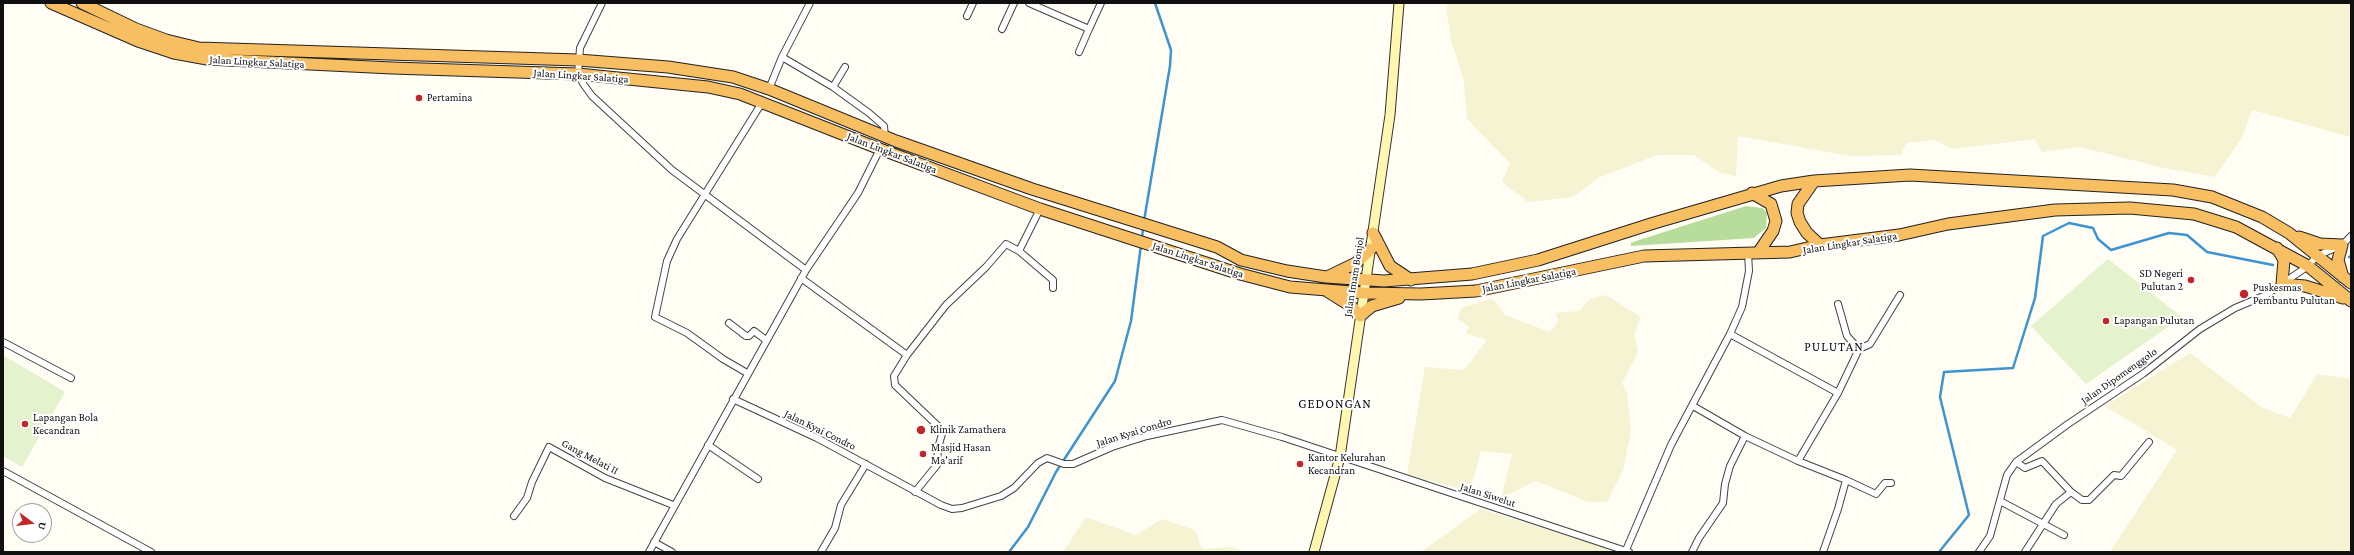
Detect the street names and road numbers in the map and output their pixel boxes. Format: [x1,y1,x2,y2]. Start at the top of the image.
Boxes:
street label: Jalan Lingkar Salatiga [209,53,305,71]
street label: Jalan Lingkar Salatiga [533,66,629,86]
street label: Jalan Lingkar Salatiga [845,130,939,176]
street label: Jalan Lingkar Salatiga [1802,229,1898,257]
street label: Jalan Imam Bonjol [1341,236,1367,318]
street label: Jalan Lingkar Salatiga [1151,239,1245,281]
street label: Jalan Lingkar Salatiga [1481,264,1577,296]
street label: Jalan Dipomenggolo [2078,345,2160,407]
street label: Jalan Kyai Condro [782,407,858,453]
street label: Jalan Kyai Condro [1095,414,1173,450]
street label: Gang Melati II [559,436,621,478]
street label: Jalan Siwelut [1459,480,1517,510]

